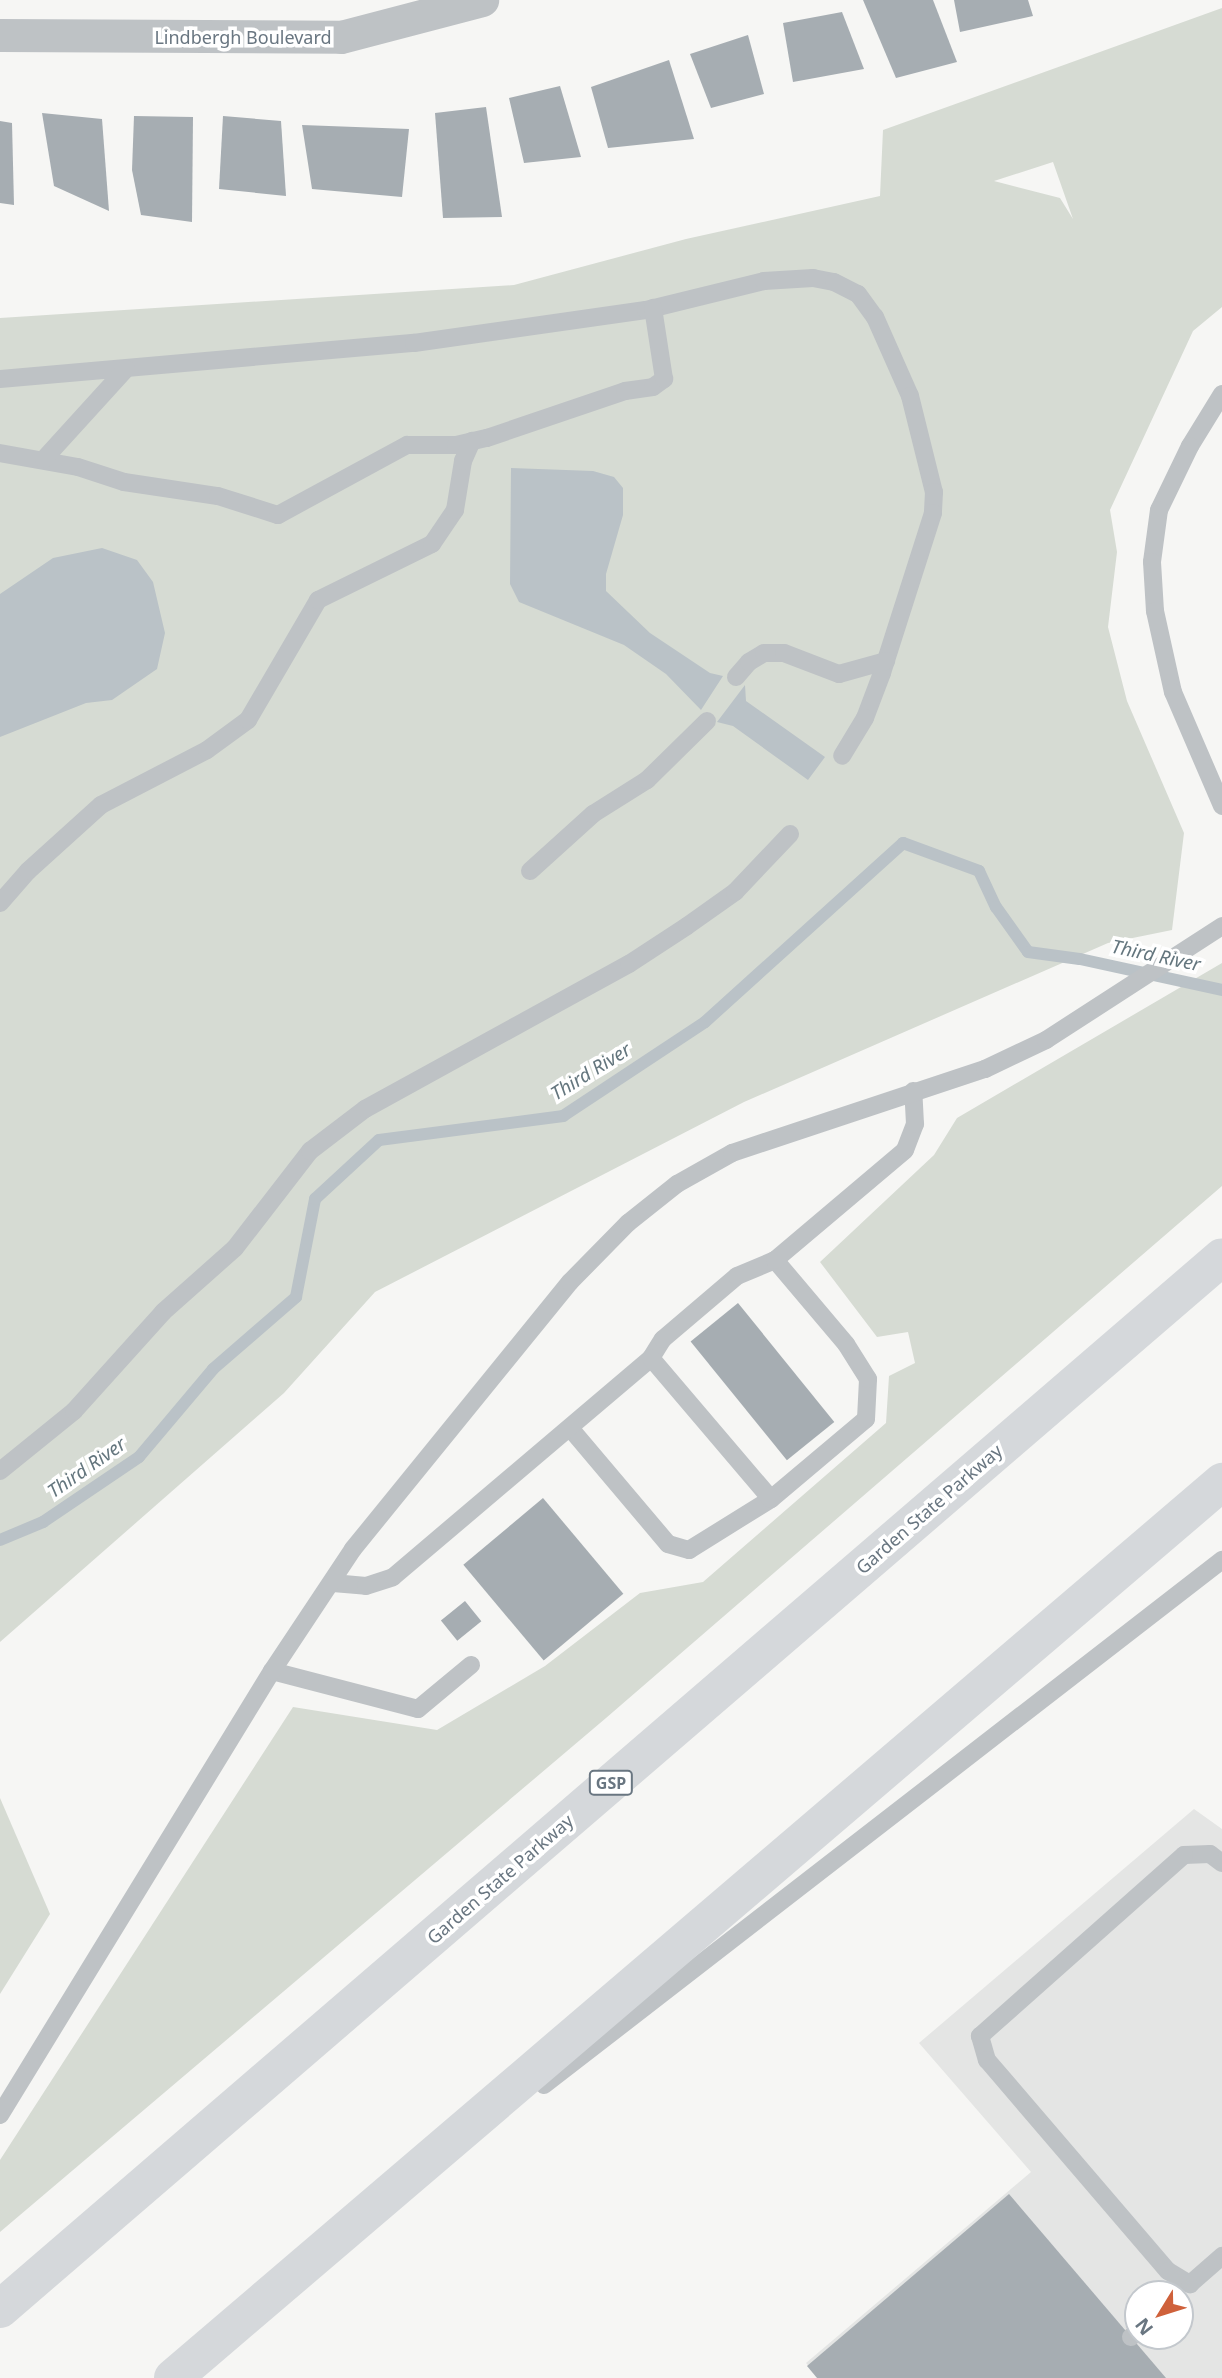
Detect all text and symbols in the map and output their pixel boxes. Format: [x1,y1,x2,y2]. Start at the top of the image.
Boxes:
street label: Lindbergh Boulevard [154,26,332,48]
water label: Third River [1109,935,1203,977]
water label: Third River [547,1038,635,1106]
water label: Third River [43,1433,131,1503]
street label: Garden State Parkway [852,1440,1006,1578]
road number: GSP [588,1770,634,1796]
street label: Garden State Parkway [423,1810,577,1948]
north arrow [1124,2280,1194,2350]
text: N [1129,2313,1159,2341]

